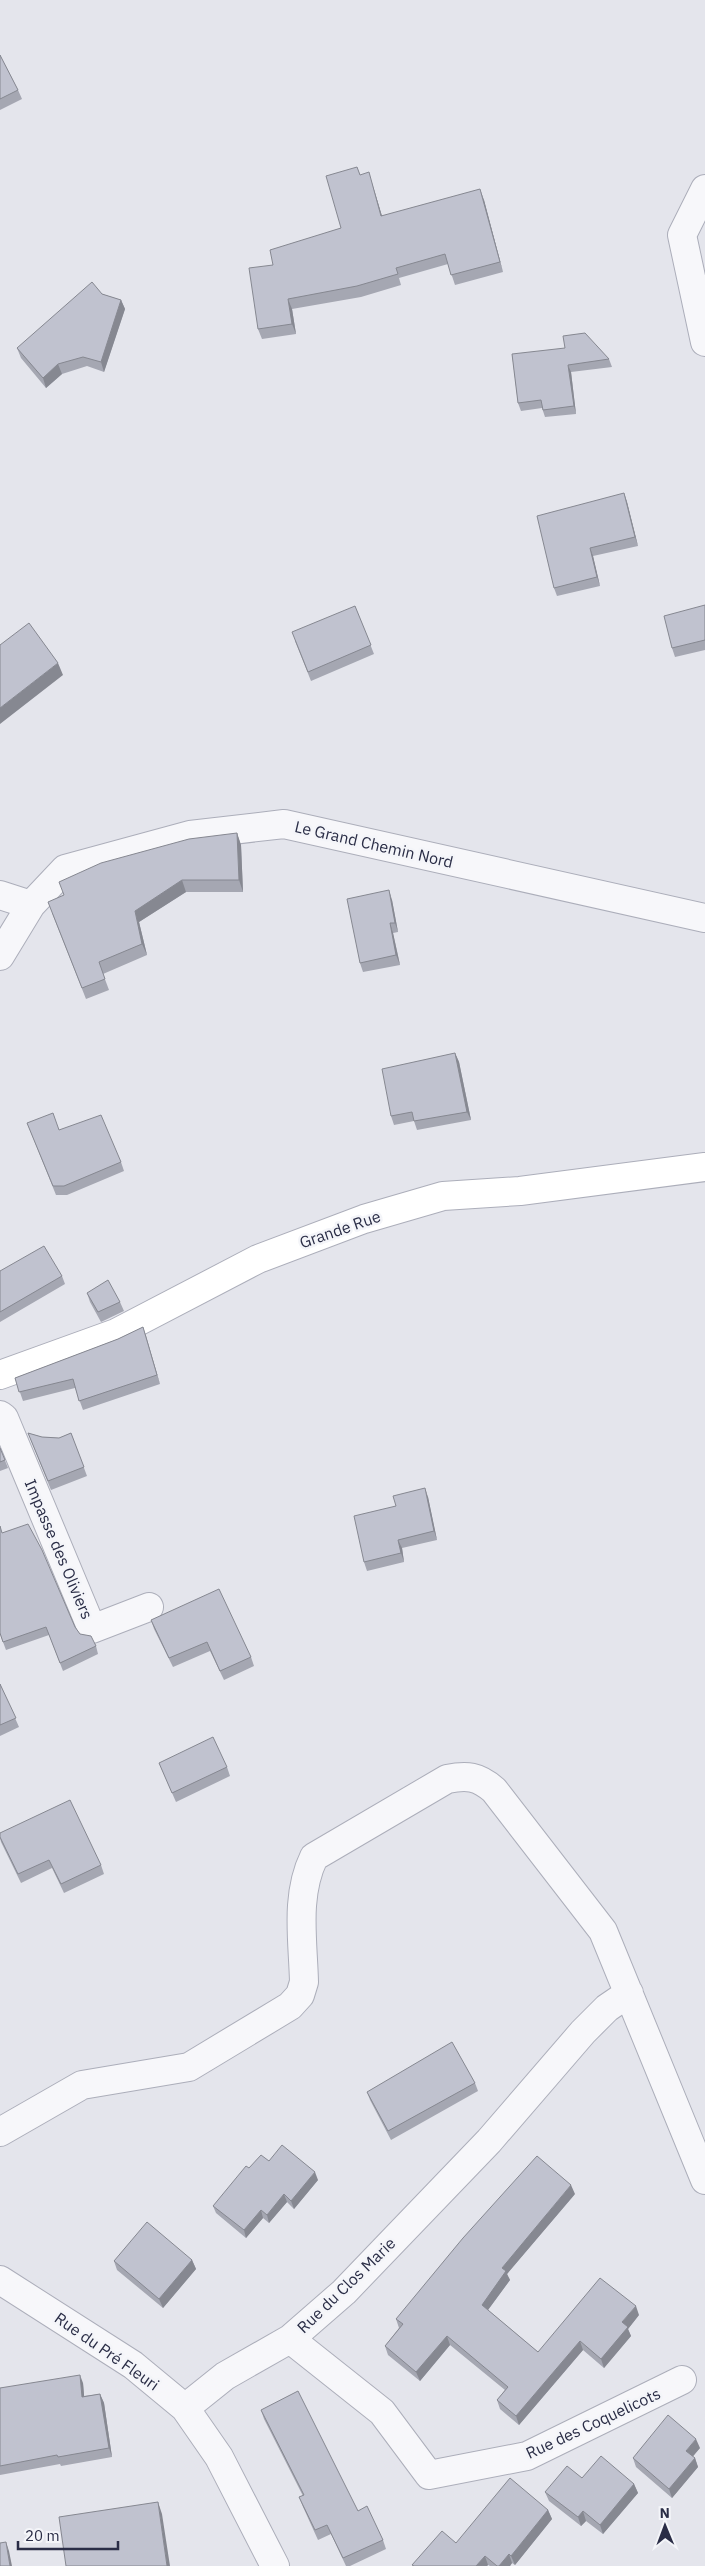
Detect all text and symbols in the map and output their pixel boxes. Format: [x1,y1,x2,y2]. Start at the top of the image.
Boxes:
street label: Le Grand Chemin Nord [293,816,455,872]
street label: Grande Rue [297,1206,383,1252]
street label: Impasse des Oliviers [21,1476,97,1622]
street label: Rue du Clos Marie [293,2233,400,2337]
street label: Rue du Pré Fleuri [51,2308,163,2394]
street label: Rue des Coquelicots [523,2383,663,2463]
north arrow [640,2501,690,2551]
text: N [660,2504,670,2522]
scale bar [18,2518,118,2550]
text: 20 m [25,2526,60,2545]

